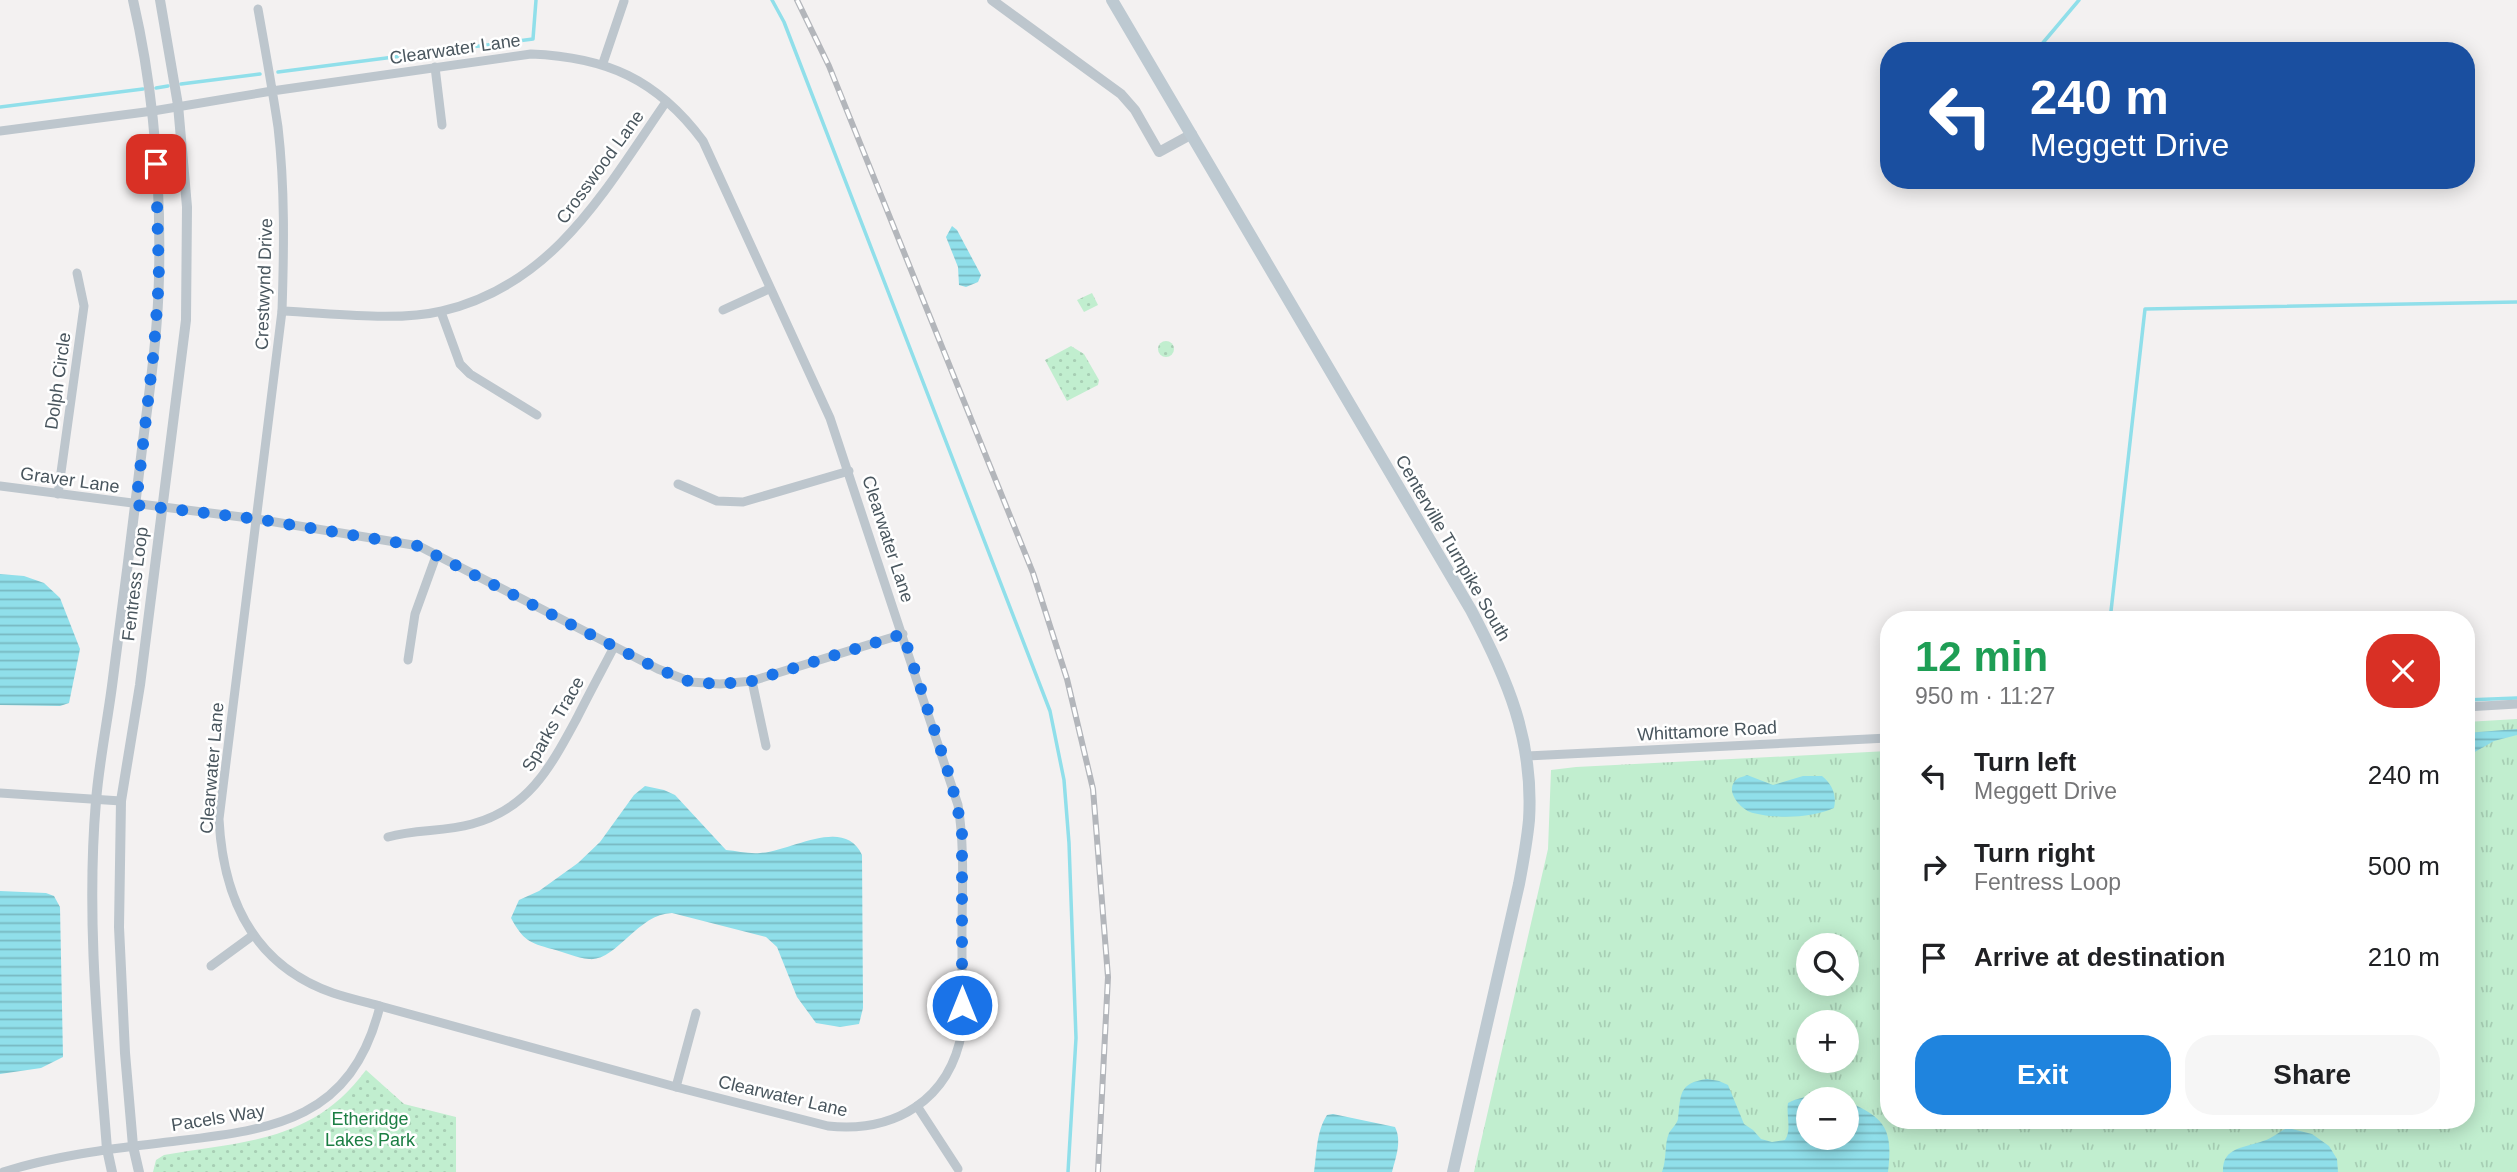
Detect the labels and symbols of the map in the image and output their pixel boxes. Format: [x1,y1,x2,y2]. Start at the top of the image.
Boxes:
street label: Clearwater Lane [388,30,522,68]
street label: Crosswood Lane [552,106,648,228]
pin [126,134,186,194]
street label: Crestwynd Drive [252,218,276,350]
street label: Dolph Circle [41,331,75,431]
street label: Centerville Turnpike South [1392,452,1514,644]
street label: Graver Lane [19,463,121,497]
street label: Clearwater Lane [858,473,918,605]
street label: Fentress Loop [118,526,152,642]
street label: Sparks Trace [518,673,588,775]
street label: Clearwater Lane [196,701,228,835]
street label: Whittamore Road [1637,717,1777,745]
position arrow [925,968,999,1042]
street label: Clearwater Lane [716,1071,850,1121]
street label: Pacels Way [170,1101,266,1135]
park label: Etheridge Lakes Park [325,1109,416,1150]

